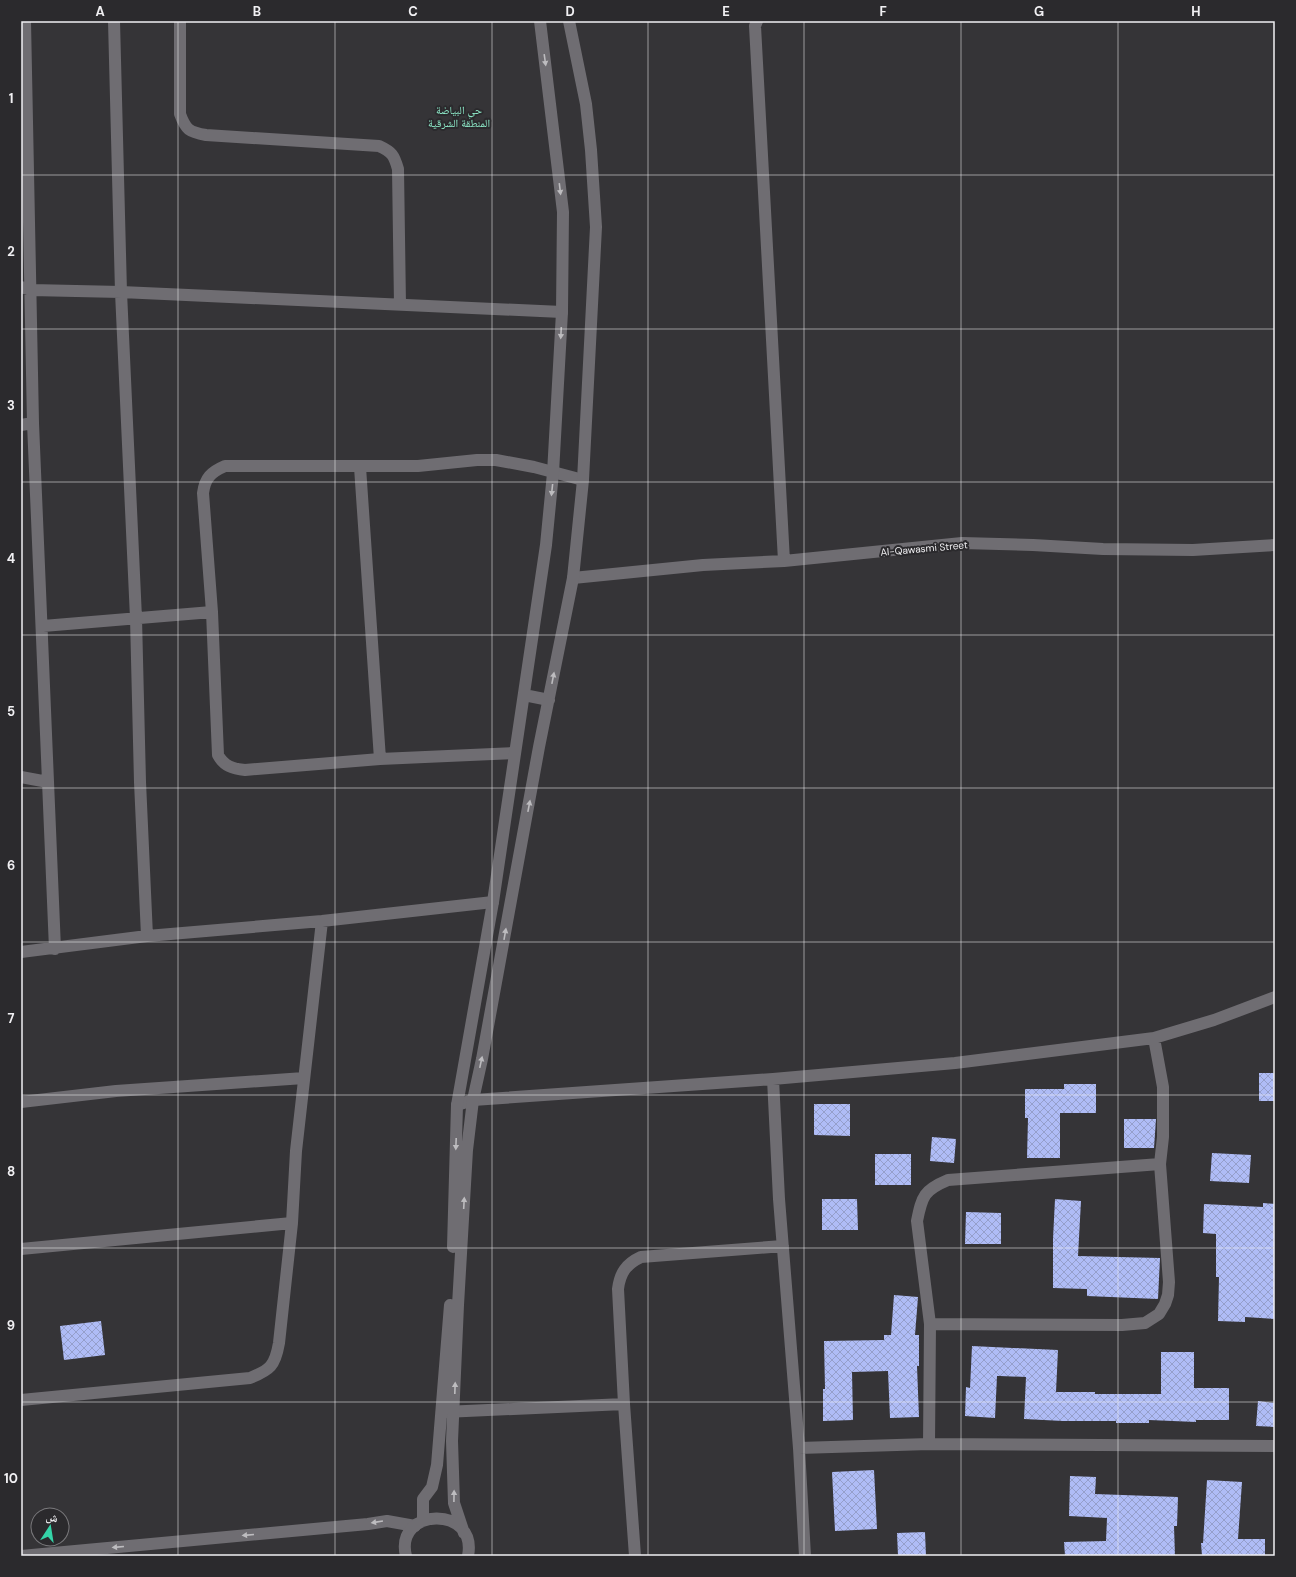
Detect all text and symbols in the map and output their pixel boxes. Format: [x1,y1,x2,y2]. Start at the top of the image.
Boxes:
text: A [95,3,105,20]
text: B [253,3,261,20]
text: C [408,3,418,20]
text: D [565,3,575,20]
text: E [722,3,730,20]
text: F [879,3,887,20]
text: G [1034,3,1044,20]
text: H [1191,3,1201,20]
one-way arrow [542,54,548,66]
text: 1 [9,90,13,107]
district label: حي البياضة المنطقة الشرقية [428,103,490,130]
one-way arrow [557,183,564,195]
text: 2 [7,243,15,260]
one-way arrow [557,326,564,339]
text: 3 [7,397,15,414]
one-way arrow [548,484,555,496]
street label: Al-Qawasmi Street [880,538,968,559]
text: 4 [7,550,15,567]
one-way arrow [550,672,556,685]
text: 5 [7,703,15,720]
one-way arrow [526,800,532,812]
text: 6 [7,857,15,874]
one-way arrow [502,928,508,940]
text: 7 [8,1010,15,1027]
one-way arrow [479,1056,485,1068]
one-way arrow [453,1138,459,1151]
text: 8 [7,1163,15,1180]
one-way arrow [460,1197,467,1209]
text: 9 [7,1317,15,1334]
one-way arrow [451,1382,458,1394]
text: 10 [4,1470,18,1487]
one-way arrow [451,1489,457,1502]
north arrow [30,1507,70,1547]
text: ش [45,1509,60,1526]
one-way arrow [371,1519,383,1525]
one-way arrow [241,1531,254,1538]
one-way arrow [112,1543,124,1550]

